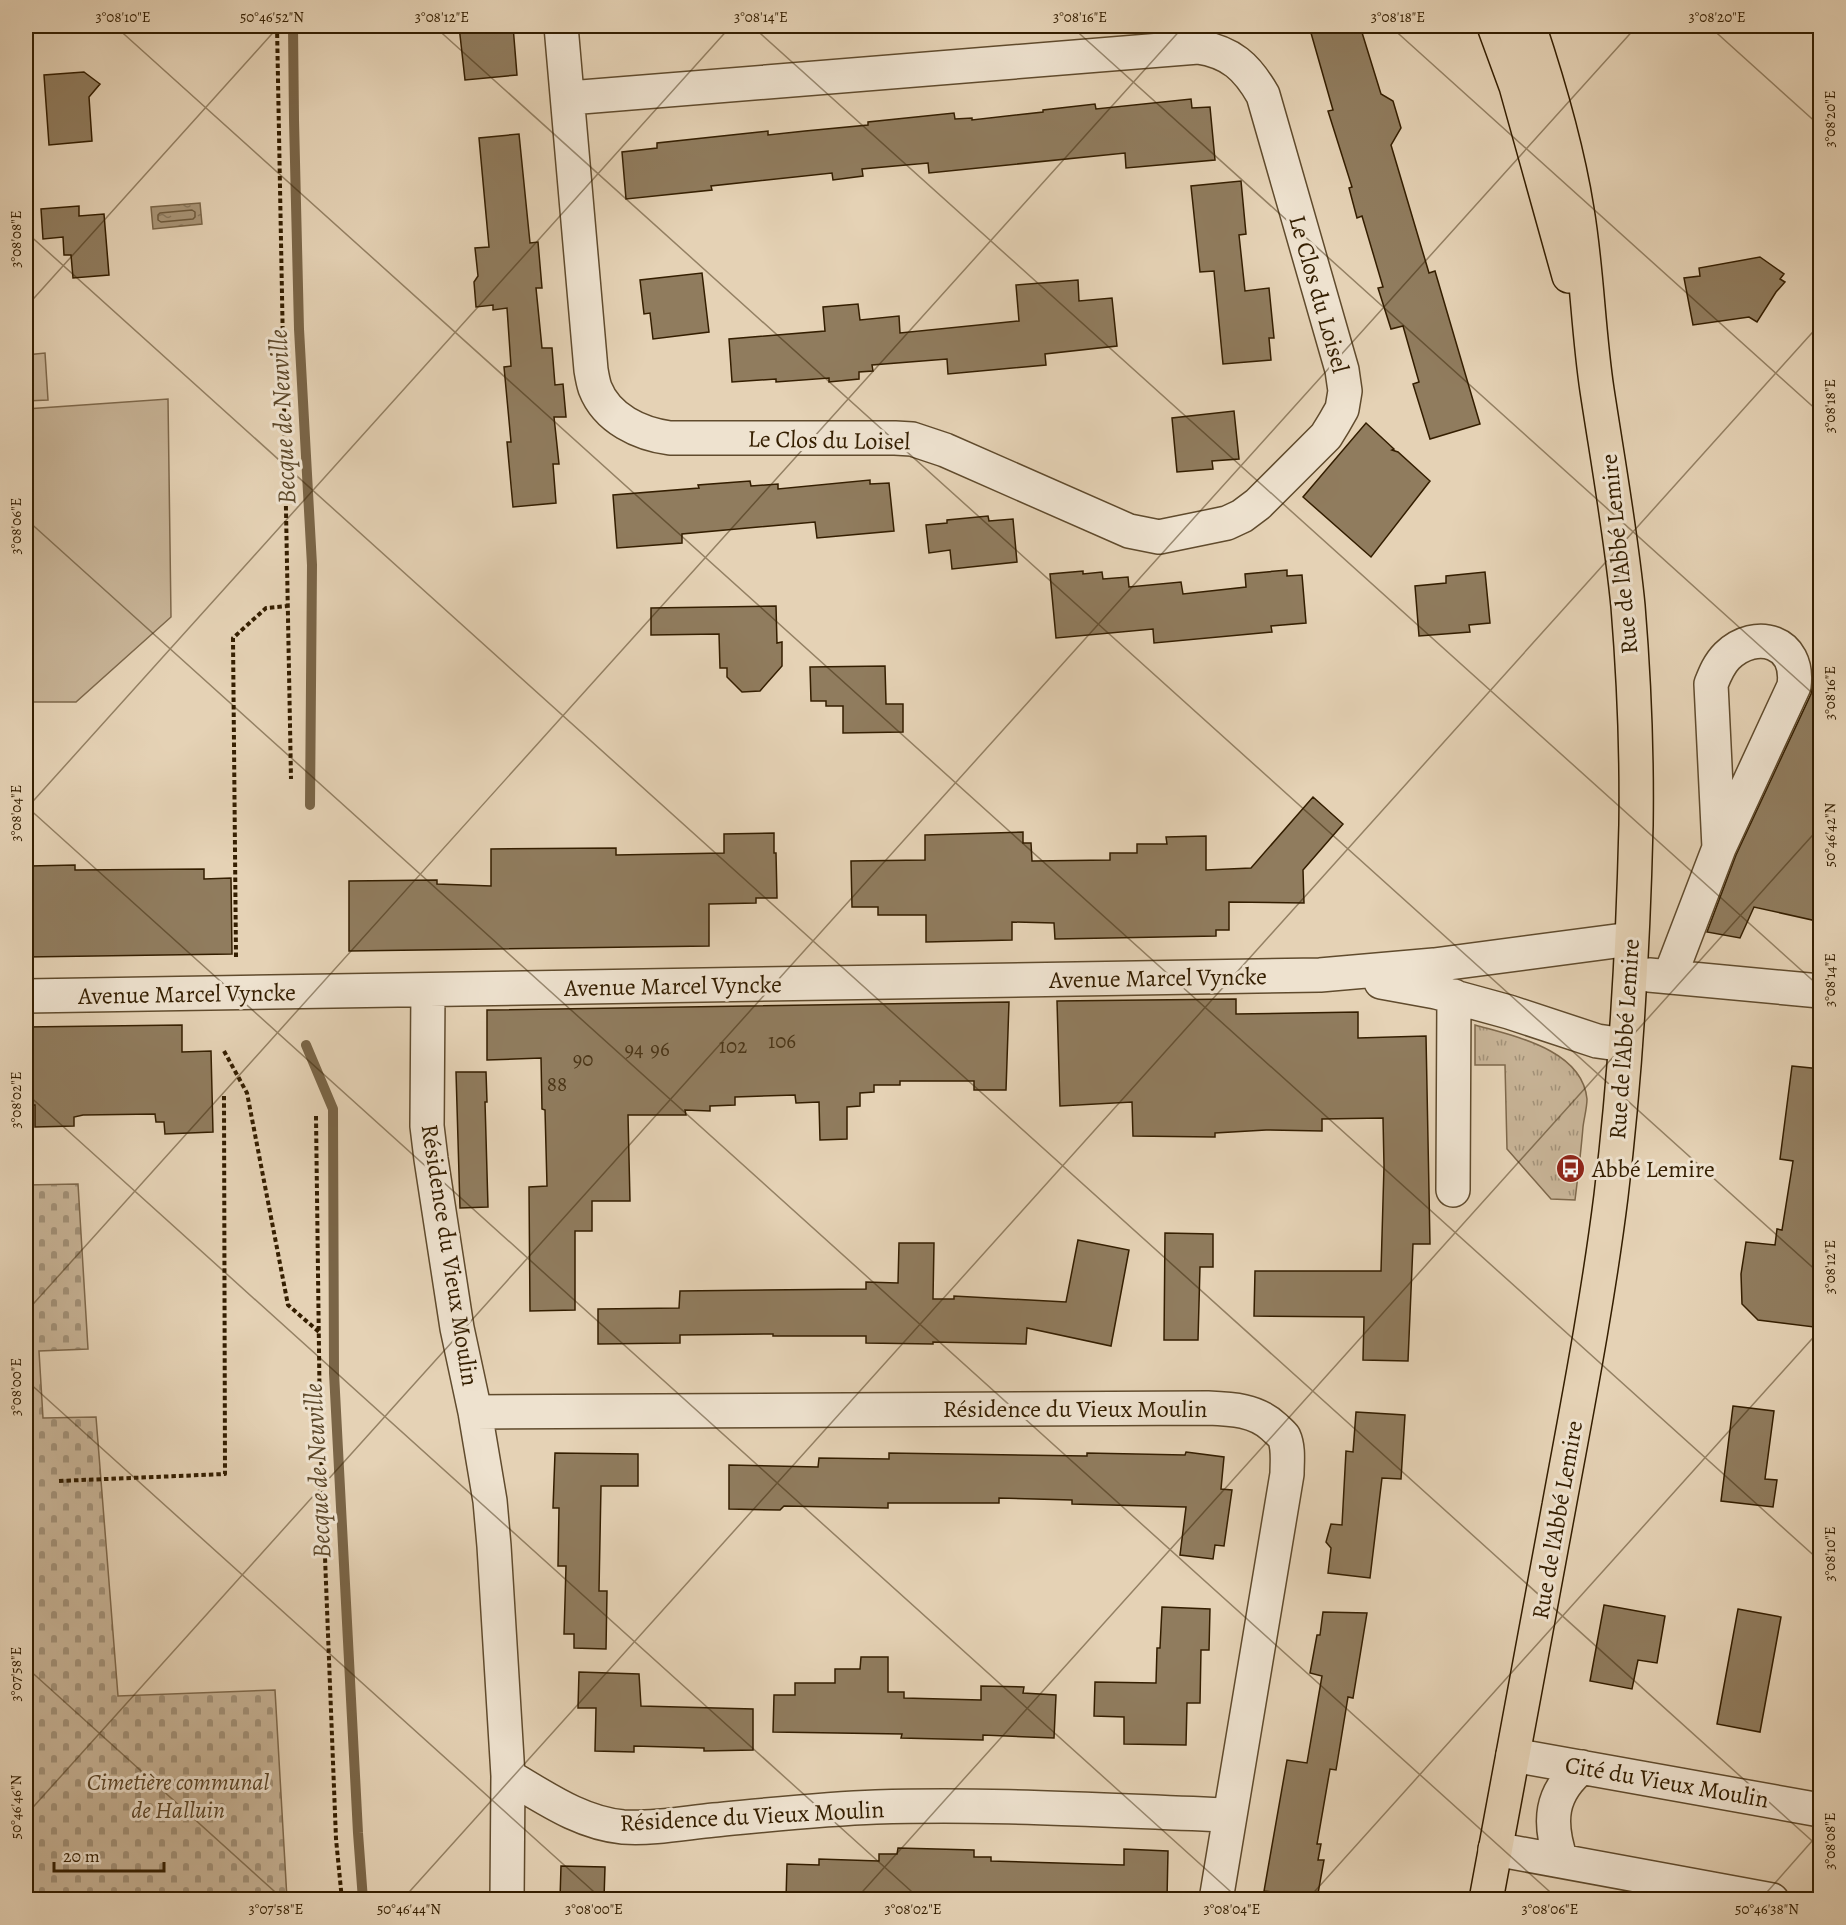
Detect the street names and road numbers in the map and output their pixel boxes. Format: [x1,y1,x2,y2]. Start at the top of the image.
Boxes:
street label: Le Clos du Loisel [1281,211,1357,377]
street label: Le Clos du Loisel [747,423,911,457]
street label: Rue de l'Abbé Lemire [1593,452,1645,656]
street label: Rue de l'Abbé Lemire [1601,937,1647,1141]
street label: Avenue Marcel Vyncke [1048,960,1267,996]
street label: Avenue Marcel Vyncke [563,968,782,1004]
street label: Avenue Marcel Vyncke [77,976,296,1012]
street label: Résidence du Vieux Moulin [413,1122,487,1388]
street label: Résidence du Vieux Moulin [943,1393,1207,1425]
street label: Rue de l'Abbé Lemire [1524,1418,1590,1622]
street label: Cité du Vieux Moulin [1563,1748,1771,1816]
street label: Résidence du Vieux Moulin [619,1793,885,1839]

